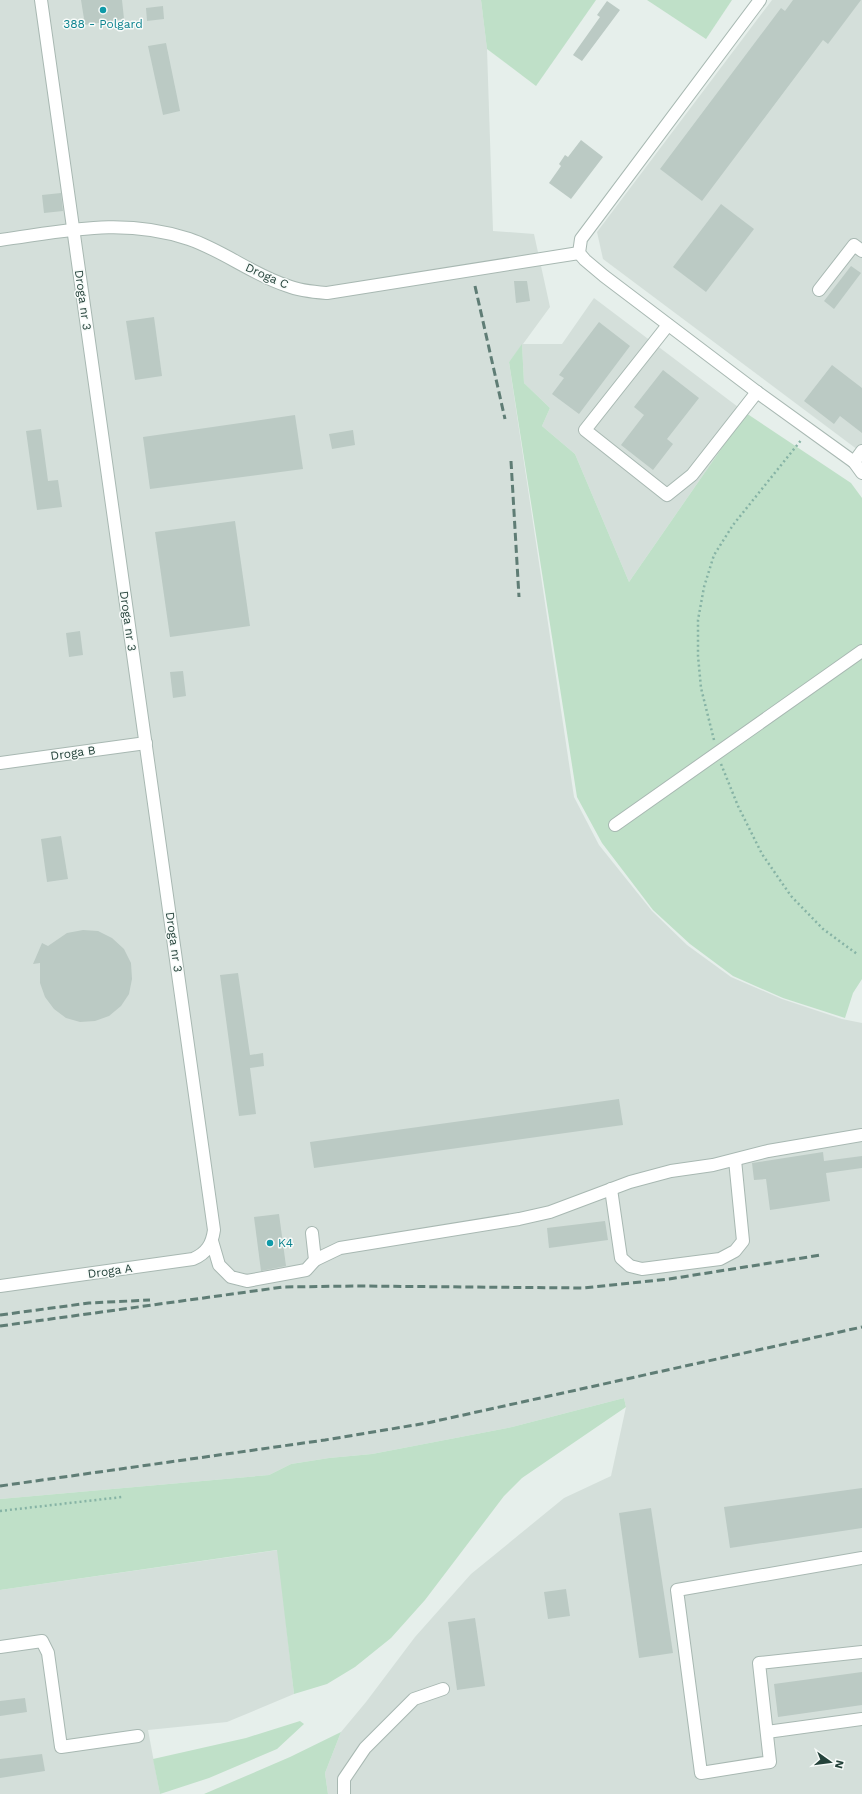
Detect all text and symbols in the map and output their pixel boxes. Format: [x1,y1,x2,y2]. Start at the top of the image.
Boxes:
marker: 388 - Polgard [98,5,108,15]
place label: 388 - Polgard [63,17,143,31]
street label: Droga C [243,260,291,292]
street label: Droga nr 3 [72,269,94,331]
street label: Droga nr 3 [117,590,139,652]
street label: Droga B [50,743,97,763]
street label: Droga nr 3 [163,911,185,973]
place label: K4 [278,1236,293,1250]
marker: K4 [265,1238,275,1248]
street label: Droga A [87,1261,133,1281]
north arrow [810,1742,850,1782]
text: N [832,1759,847,1770]

